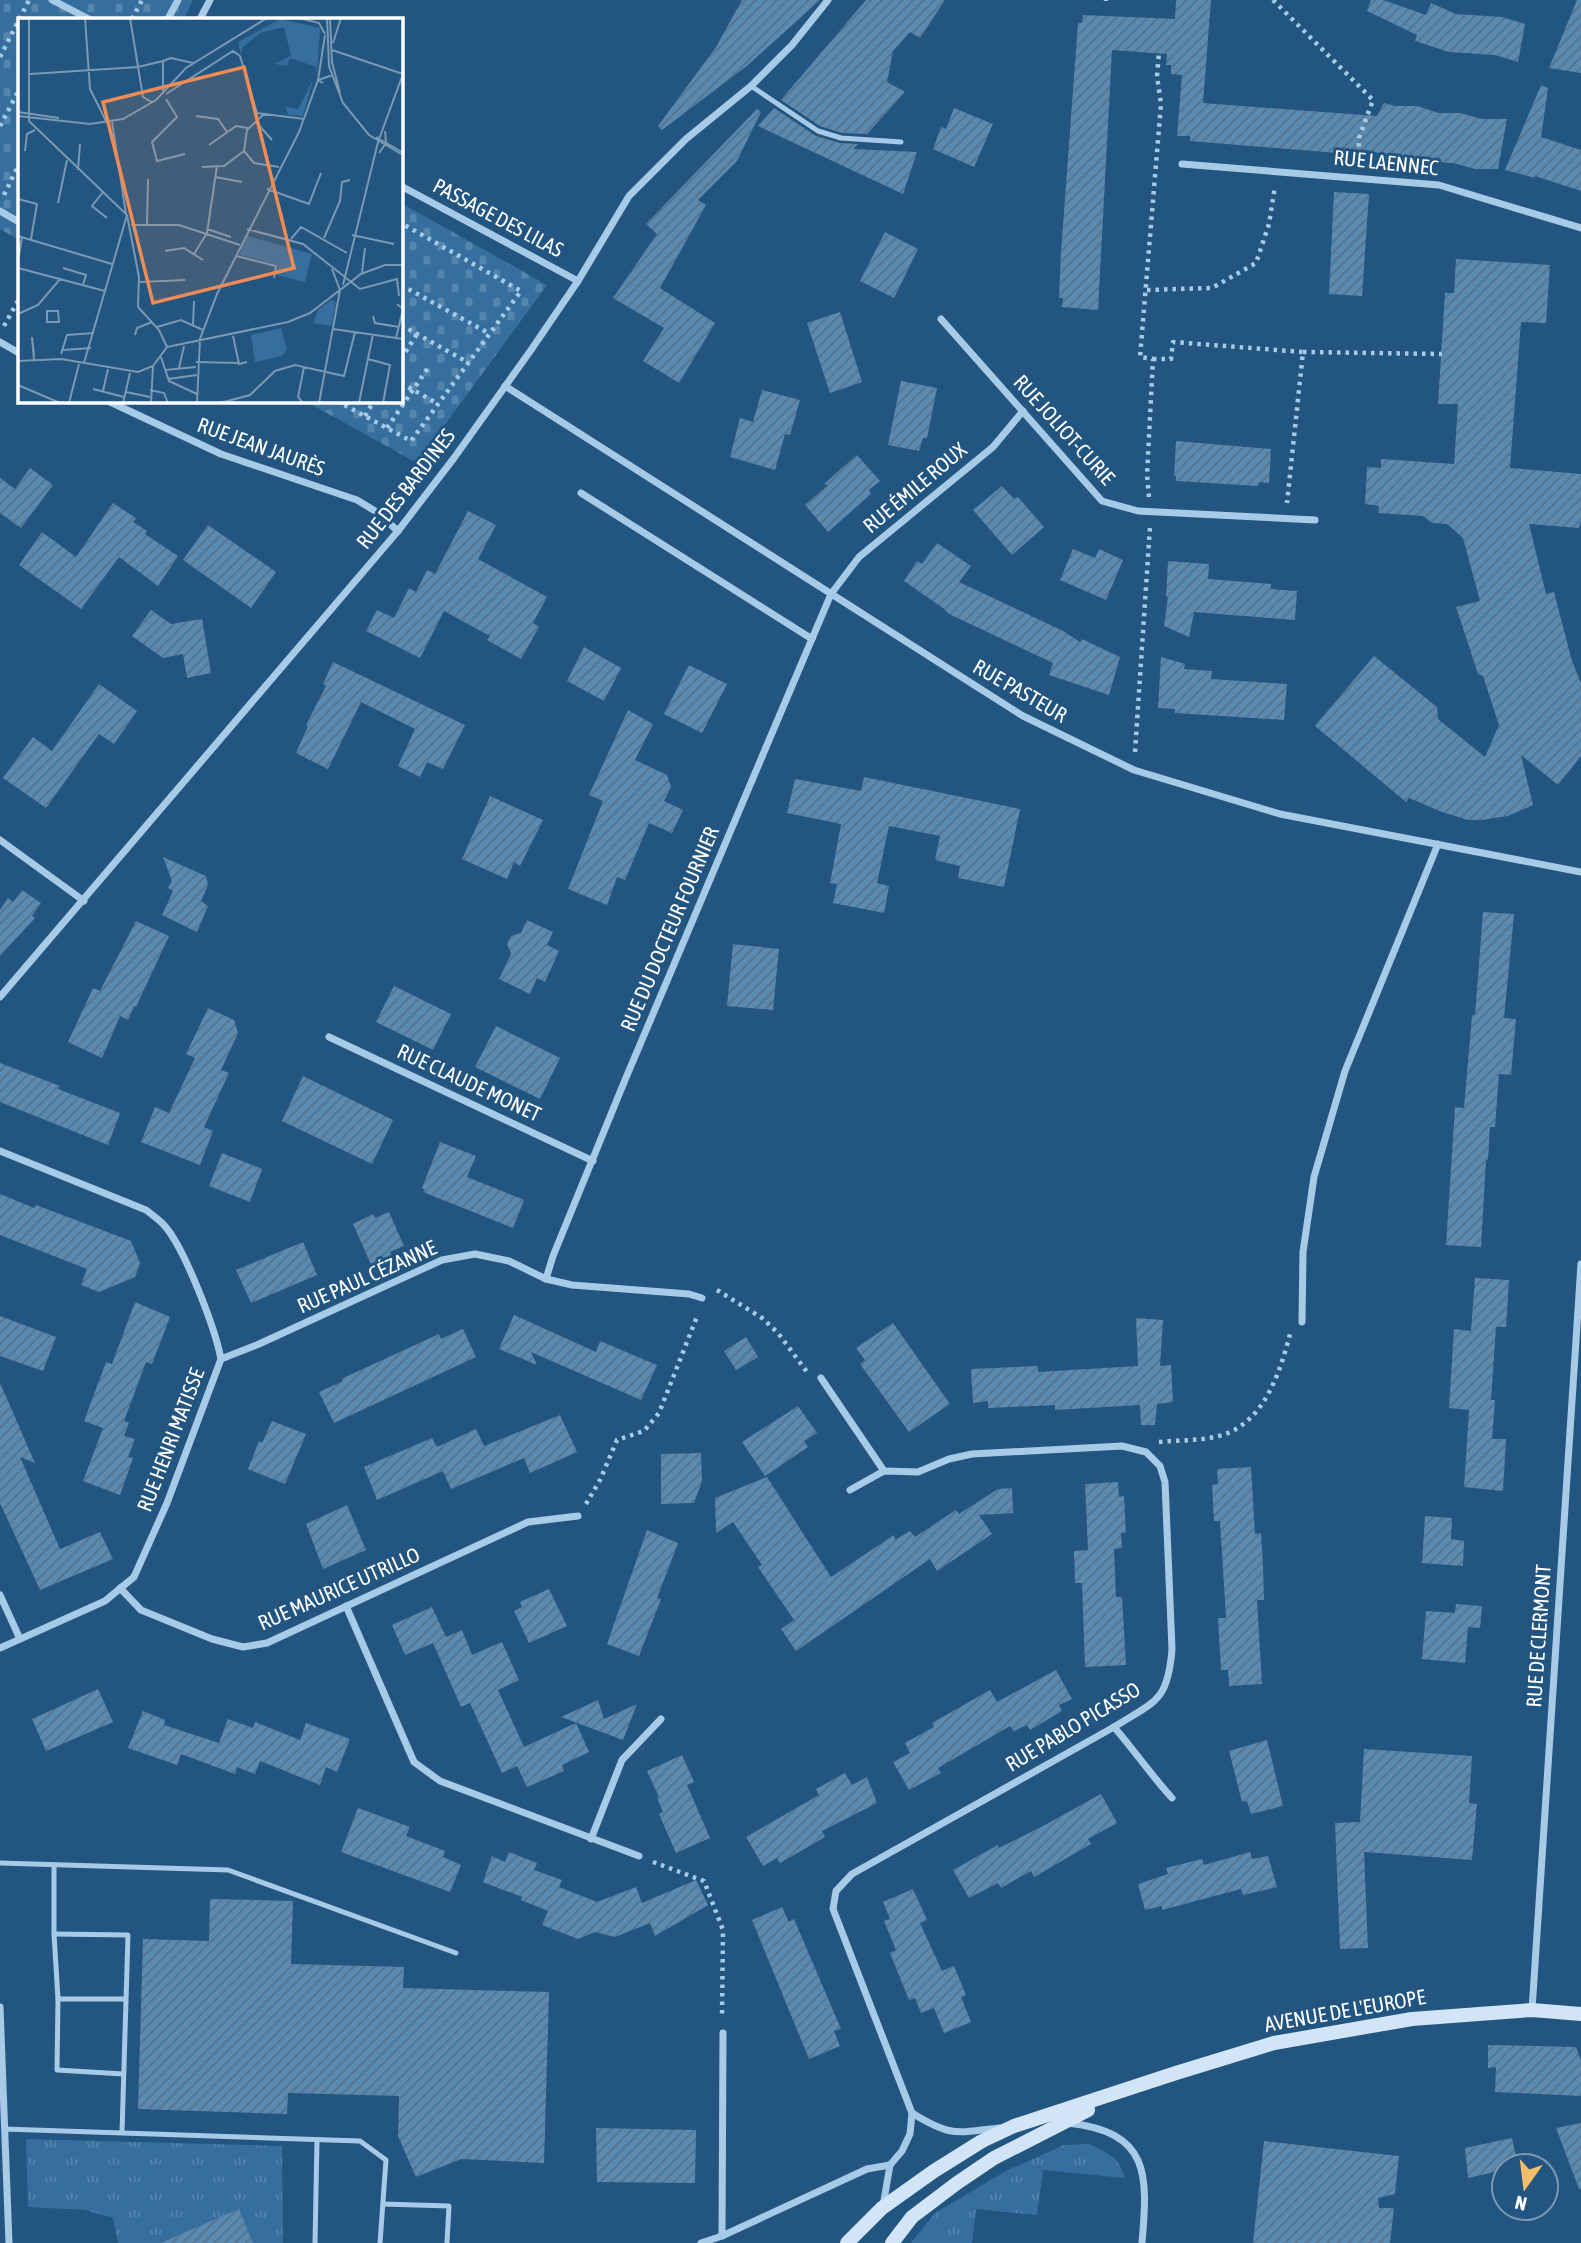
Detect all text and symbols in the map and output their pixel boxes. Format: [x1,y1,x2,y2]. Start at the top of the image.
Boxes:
inset map [18,18,402,402]
street label: RUE LAENNEC [1333,145,1440,179]
street label: PASSAGE DES LILAS [429,173,568,262]
street label: RUE JOLIOT-CURIE [1009,370,1120,489]
street label: RUE JEAN JAURÈS [194,412,328,480]
street label: RUE DES BARDINES [351,424,459,553]
street label: RUE ÉMILE ROUX [858,437,971,537]
street label: RUE PASTEUR [969,654,1072,727]
street label: RUE DU DOCTEUR FOURNIER [615,822,723,1035]
street label: RUE CLAUDE MONET [394,1038,545,1126]
street label: RUE PAUL CÉZANNE [293,1235,440,1317]
street label: RUE HENRI MATISSE [132,1365,208,1515]
street label: RUE MAURICE UTRILLO [254,1542,423,1634]
street label: RUE DE CLERMONT [1521,1564,1555,1708]
street label: RUE PABLO PICASSO [1001,1677,1144,1776]
street label: AVENUE DE L'EUROPE [1263,1984,1427,2036]
north arrow [1490,2152,1560,2222]
text: N [1513,2191,1529,2216]

